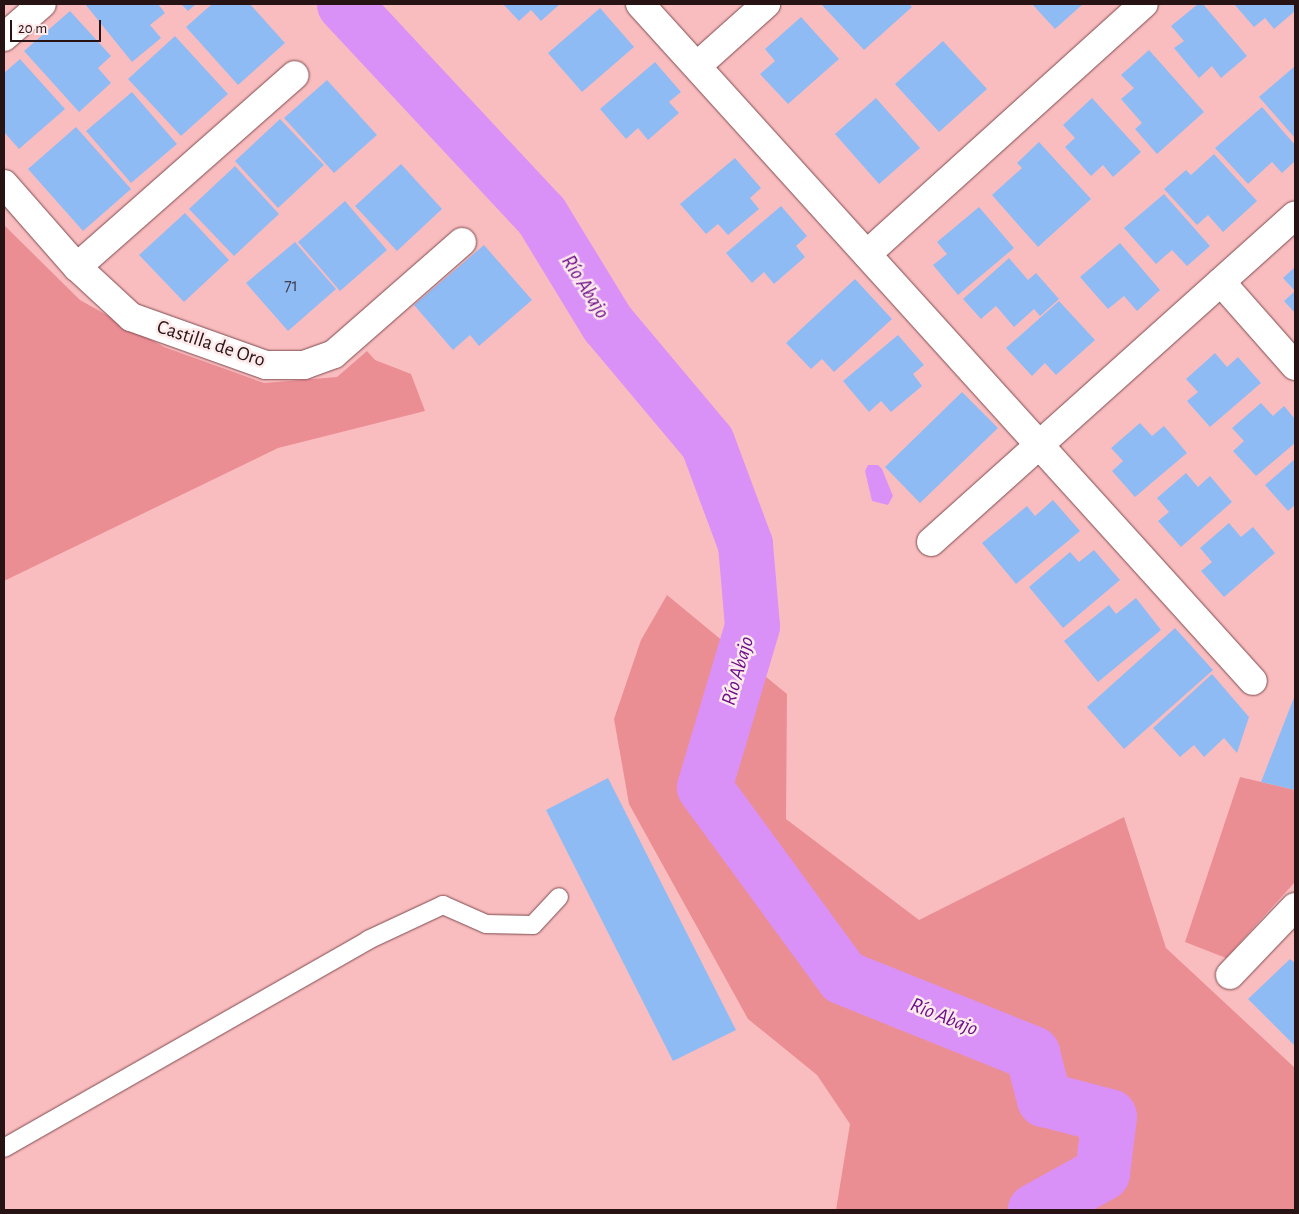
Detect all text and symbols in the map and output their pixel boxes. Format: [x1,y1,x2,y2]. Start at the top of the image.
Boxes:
scale bar [12,10,104,42]
text: 20 m [18,21,47,36]
water label: Río Abajo [556,250,614,324]
house number: 71 [284,275,298,297]
street label: Castilla de Oro [154,315,268,373]
water label: Río Abajo [716,634,760,708]
water label: Río Abajo [907,992,981,1042]

